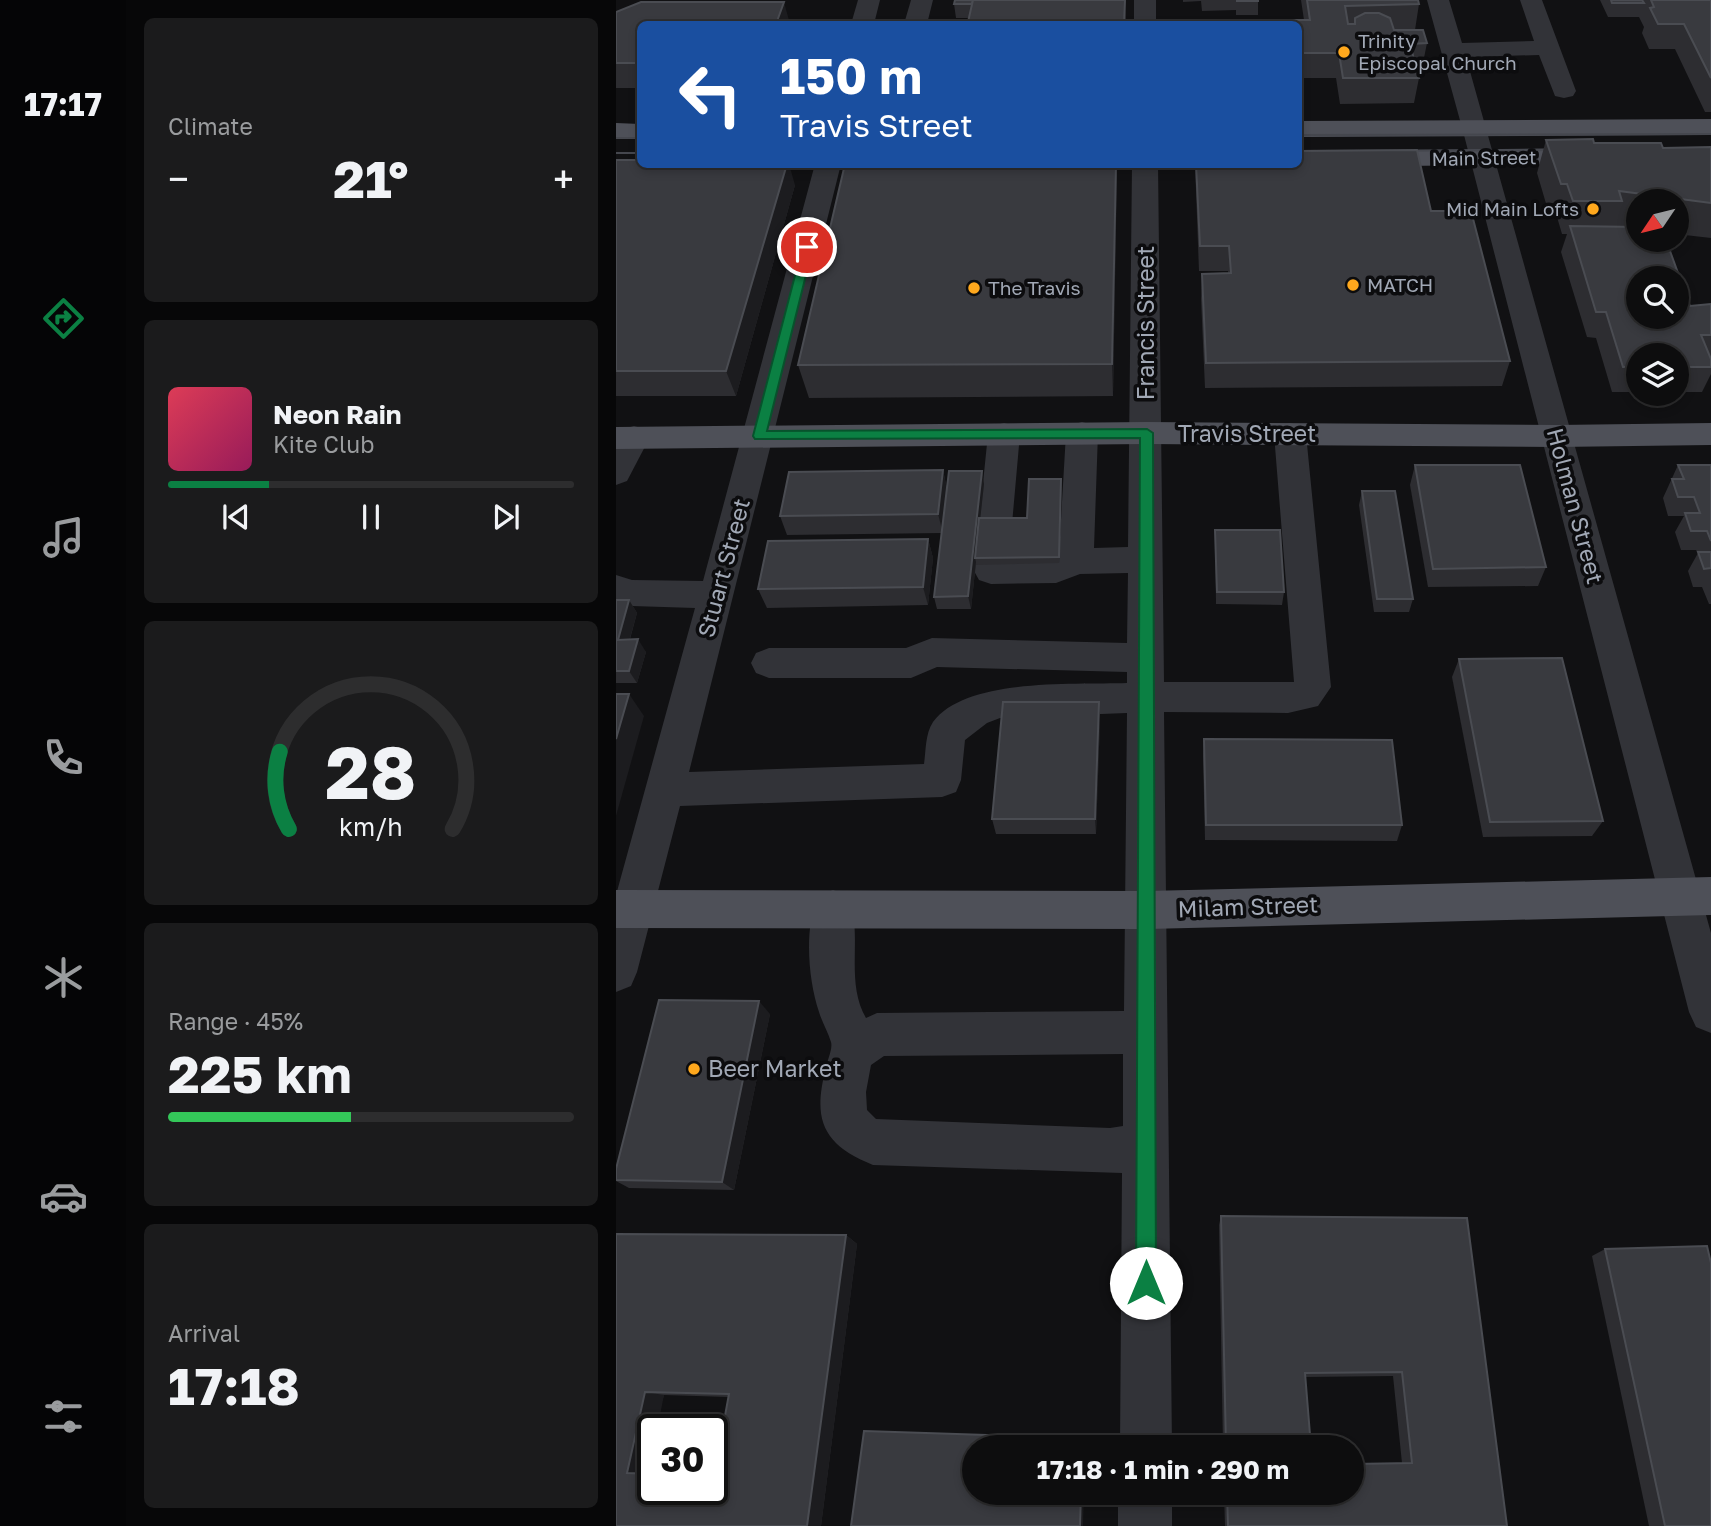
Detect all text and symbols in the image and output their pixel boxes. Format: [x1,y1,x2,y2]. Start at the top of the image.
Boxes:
place label: Trinity Episcopal Church [1358,29,1517,74]
marker: Trinity Episcopal Church [1336,44,1352,60]
text: 150 m [780,46,922,105]
icon: left [665,49,756,140]
text: 17:17 [24,85,102,123]
text: Travis Street [780,106,973,144]
text: Climate [168,112,253,140]
street label: Main Street [1431,145,1537,170]
text: 21° [333,147,409,209]
text: − [168,156,189,201]
text: + [553,156,574,201]
north arrow [1626,189,1689,252]
map controls [1626,189,1689,406]
place label: Mid Main Lofts [1446,197,1579,220]
marker: Mid Main Lofts [1585,201,1601,217]
pin [777,217,837,277]
icon: arrive [788,228,826,266]
street label: Francis Street [1131,246,1159,400]
button: search [1626,266,1689,329]
place label: MATCH [1367,273,1433,296]
place label: The Travis [988,276,1081,299]
marker: MATCH [1345,277,1361,293]
marker: The Travis [966,280,982,296]
icon: directions [39,294,88,343]
button: layers [1626,343,1689,406]
text: Neon Rain [273,399,402,430]
street label: Travis Street [1178,419,1316,447]
street label: Holman Street [1542,425,1610,587]
text: Kite Club [273,430,374,458]
street label: Stuart Street [691,495,755,640]
icon: previous [217,498,255,536]
icon: pause [352,498,390,536]
icon: next [487,498,525,536]
icon: music [39,513,88,562]
text: 28 [326,728,417,815]
icon: phone [39,733,88,782]
text: km/h [339,811,403,842]
street label: Milam Street [1177,890,1319,922]
icon: climate [39,953,88,1002]
text: Range · 45% [168,1007,303,1035]
text: 225 km [168,1042,352,1104]
place label: Beer Market [708,1054,842,1082]
marker: Beer Market [686,1061,702,1077]
icon: car [39,1172,88,1221]
position arrow [1109,1246,1183,1320]
text: Arrival [168,1319,240,1347]
text: 17:18 [168,1354,300,1416]
icon: filters [39,1392,88,1441]
speed limit sign: 30 [637,1414,728,1505]
text: 17:18 · 1 min · 290 m [1037,1454,1289,1485]

